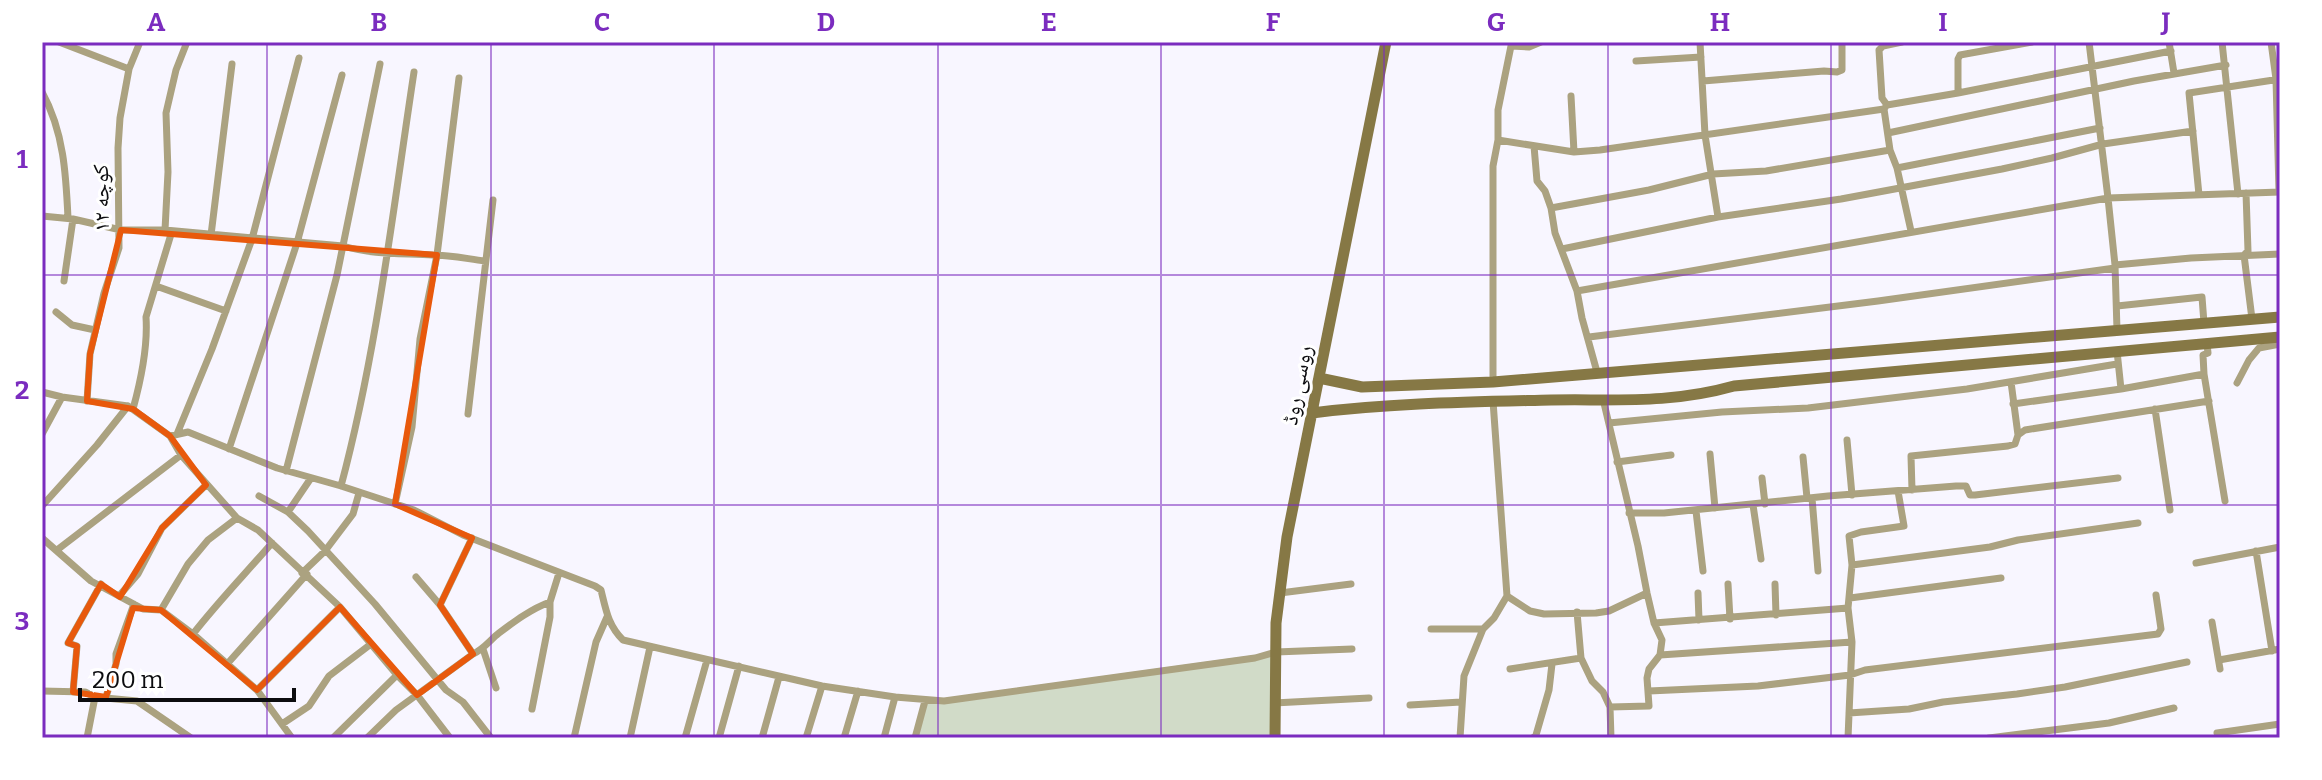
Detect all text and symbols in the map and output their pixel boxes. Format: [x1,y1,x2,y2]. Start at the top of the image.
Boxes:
text: A [147,7,166,38]
text: B [371,7,387,38]
text: C [594,7,610,38]
text: D [817,7,835,38]
text: E [1041,7,1057,38]
text: F [1266,7,1281,38]
text: G [1487,7,1506,38]
text: H [1710,7,1730,38]
text: I [1938,7,1948,38]
text: J [2160,7,2171,38]
text: 1 [16,144,28,175]
street label: کوچه ۱۲ [87,164,115,232]
street label: روسی روڈ [1276,343,1318,427]
text: 2 [15,375,29,406]
text: 3 [15,606,29,637]
scale bar [80,652,294,702]
text: 200 m [92,666,164,694]

